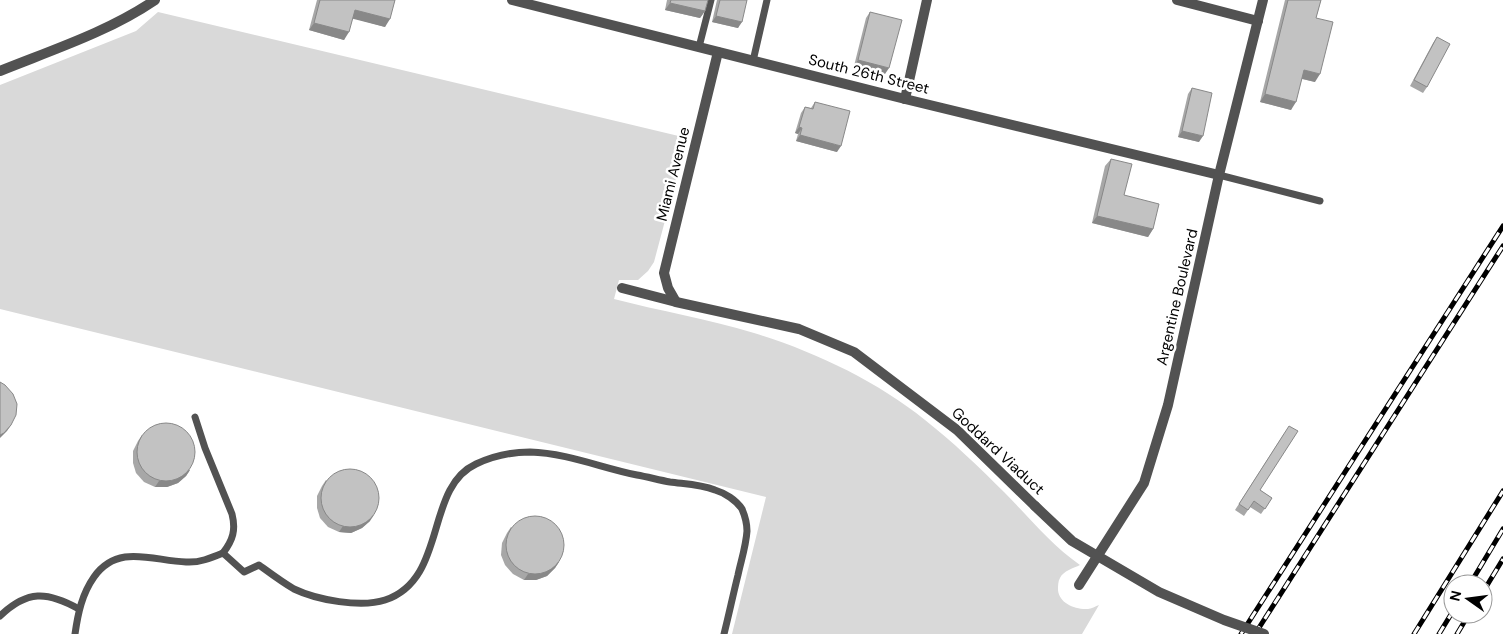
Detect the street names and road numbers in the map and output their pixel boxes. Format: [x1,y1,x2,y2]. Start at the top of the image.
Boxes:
street label: South 26th Street [807,49,932,99]
street label: Miami Avenue [652,125,694,223]
street label: Argentine Boulevard [1152,227,1202,367]
street label: Goddard Viaduct [947,403,1049,499]

